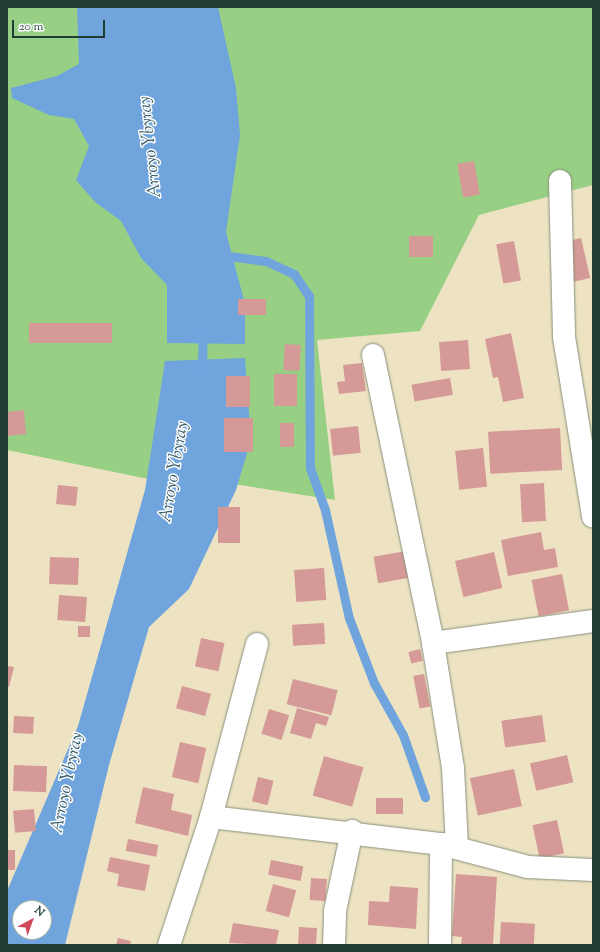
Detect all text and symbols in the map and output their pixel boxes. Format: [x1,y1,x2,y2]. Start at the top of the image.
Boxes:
scale bar [14,12,107,38]
text: 20 m [19,18,43,36]
water label: Arroyo Ybyray [135,95,167,199]
water label: Arroyo Ybyray [156,420,194,524]
water label: Arroyo Ybyray [47,731,89,835]
north arrow [12,900,52,940]
text: N [31,903,48,921]

